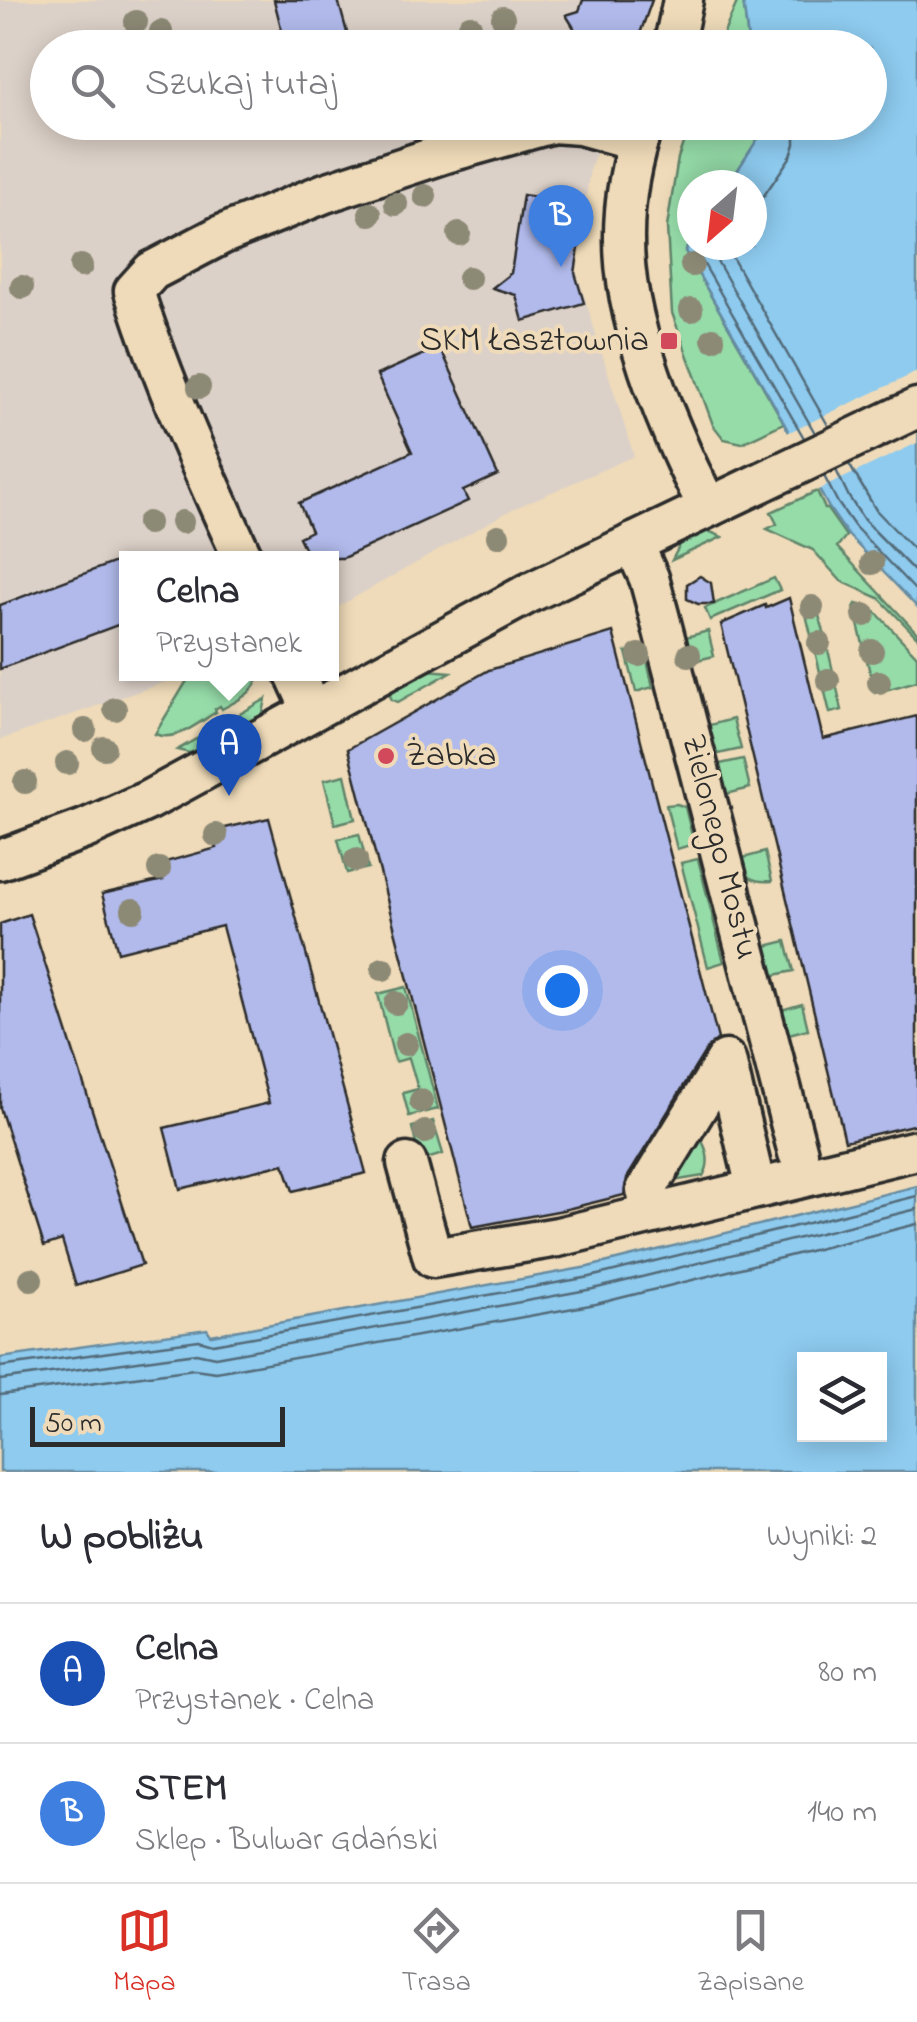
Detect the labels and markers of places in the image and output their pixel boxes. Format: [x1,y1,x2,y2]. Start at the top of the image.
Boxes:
pin: B [528,184,594,267]
place label: SKM Łasztownia [420,316,649,367]
marker: SKM Łasztownia [658,330,680,352]
pin: A [196,714,262,796]
place label: Żabka [406,731,496,782]
marker: Żabka [375,745,397,767]

